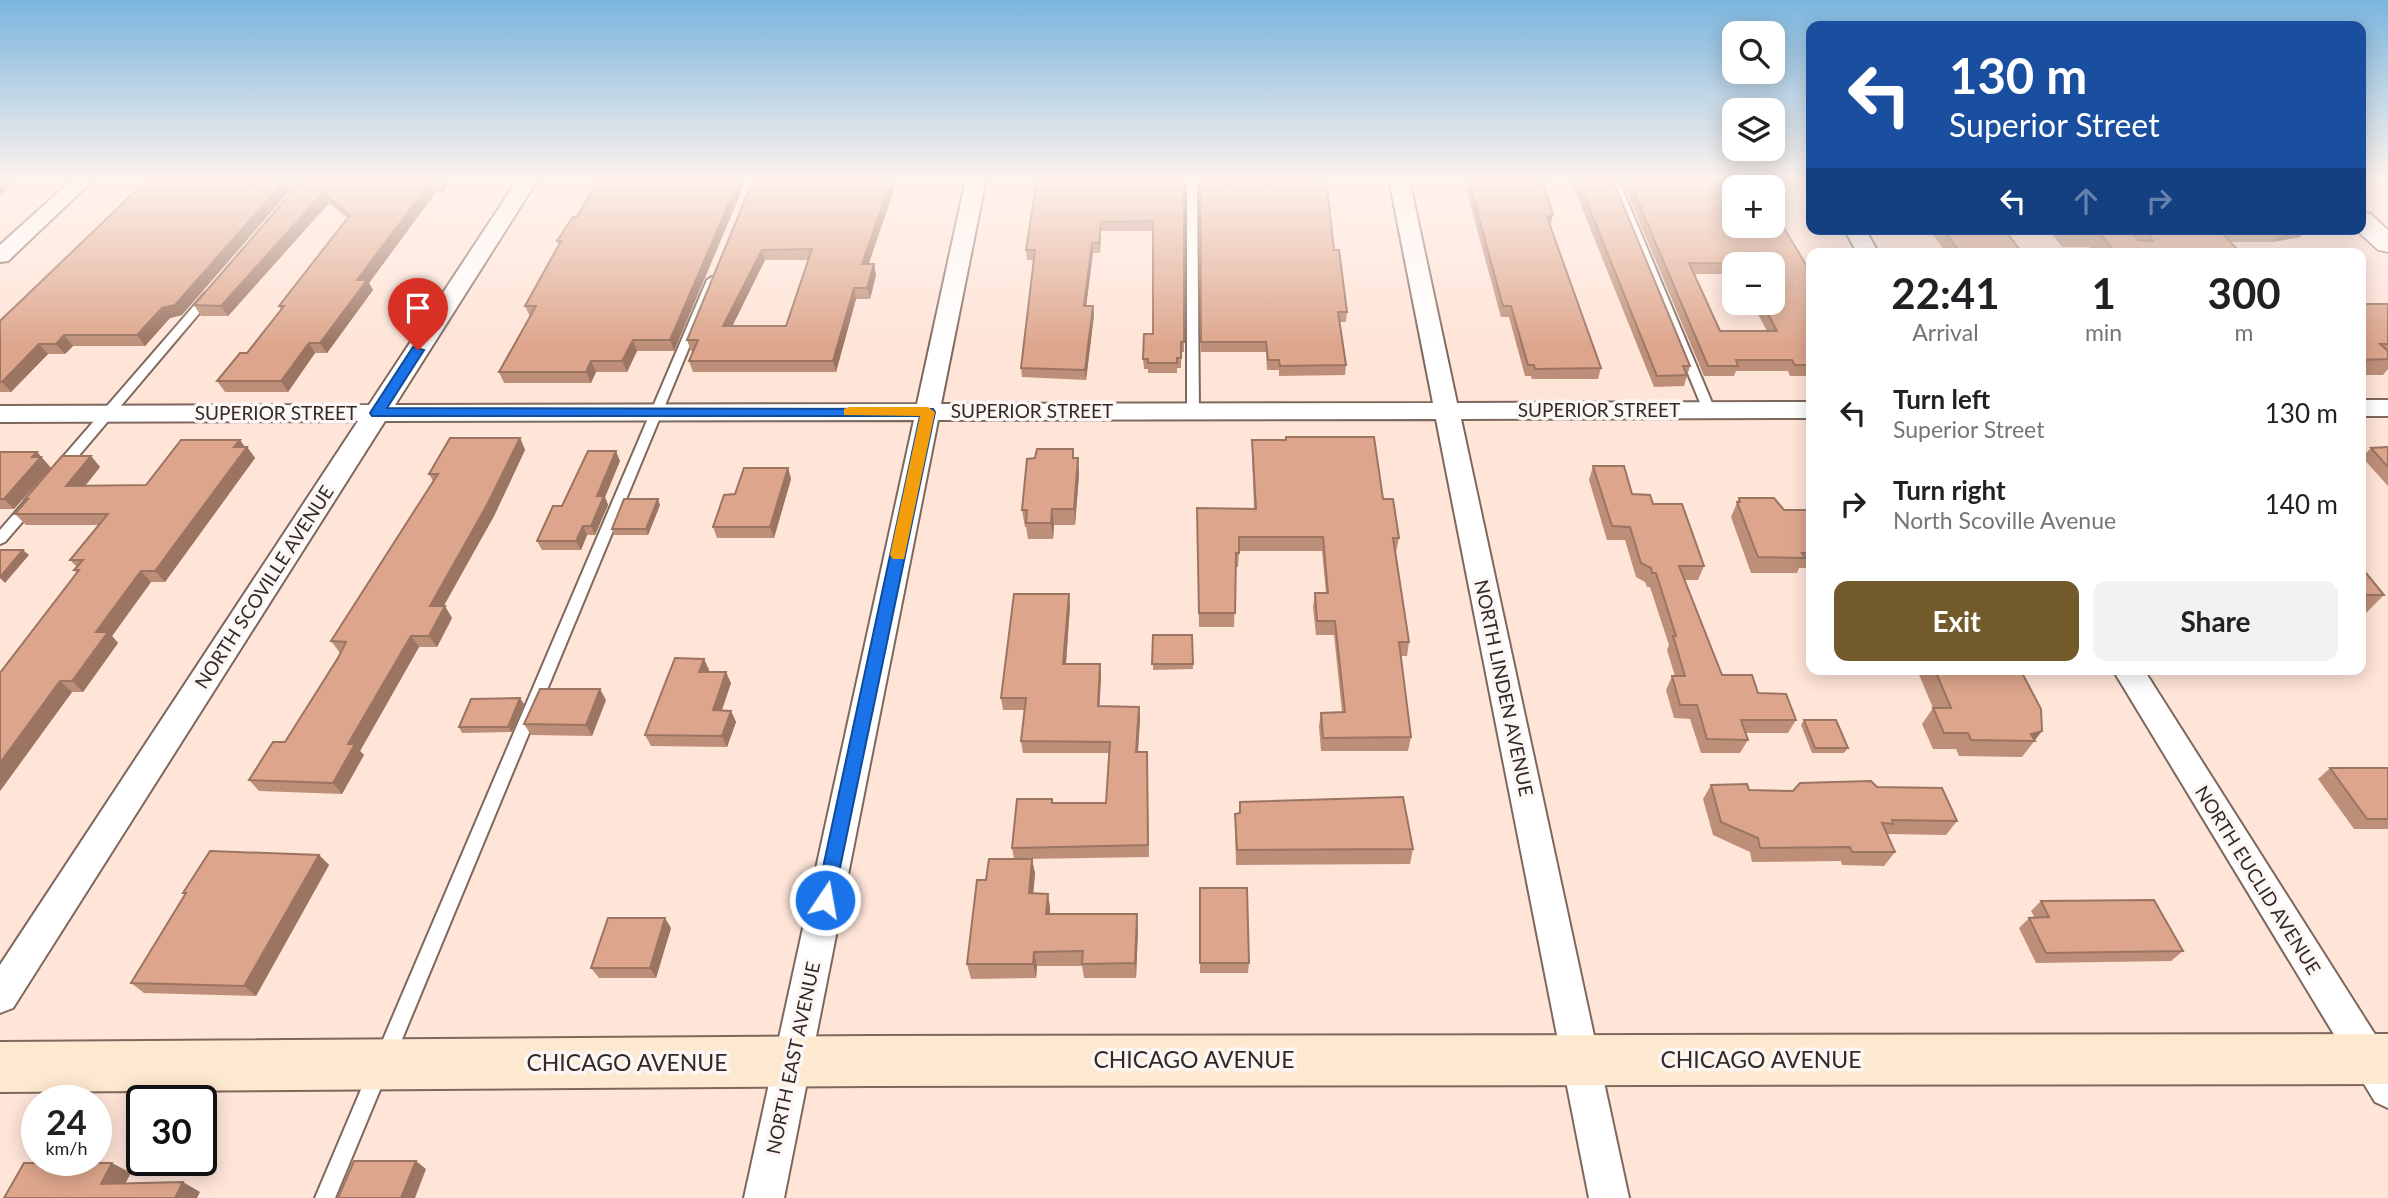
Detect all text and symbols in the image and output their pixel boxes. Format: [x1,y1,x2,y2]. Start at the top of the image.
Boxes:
map controls [1722,21,1785,315]
button: search [1722,21,1785,84]
text: 130 m [1949,46,2087,104]
icon: left [1834,49,1925,140]
button: layers [1722,98,1785,161]
text: Superior Street [1949,105,2160,144]
button: + [1722,175,1785,238]
icon: left [1994,182,2032,220]
icon: ahead [2067,182,2105,220]
icon: right [2140,182,2178,220]
button: − [1722,252,1785,315]
text: 22:41 [1891,268,2000,318]
text: 1 [2091,268,2116,318]
text: 300 [2208,268,2281,318]
pin [388,278,448,350]
icon: arrive [399,289,437,327]
text: Arrival [1912,318,1979,346]
text: min [2085,318,2122,346]
text: m [2235,318,2254,346]
text: Turn left [1893,383,1990,415]
icon: left [1834,394,1872,432]
text: 130 m [2265,397,2338,429]
street label: SUPERIOR STREET [1518,398,1680,421]
street label: SUPERIOR STREET [951,399,1113,422]
street label: SUPERIOR STREET [195,401,357,424]
text: Superior Street [1893,415,2044,443]
text: Turn right [1893,474,2006,506]
street label: NORTH SCOVILLE AVENUE [189,481,338,693]
icon: right [1834,485,1872,523]
text: 140 m [2265,488,2338,520]
text: North Scoville Avenue [1893,506,2116,534]
street label: NORTH LINDEN AVENUE [1470,578,1539,798]
button: Exit [1834,581,2079,661]
button: Share [2093,581,2338,661]
street label: NORTH EUCLID AVENUE [2191,781,2326,978]
position arrow [788,863,862,937]
street label: NORTH EAST AVENUE [761,960,824,1156]
street label: CHICAGO AVENUE [1093,1045,1295,1073]
street label: CHICAGO AVENUE [1660,1045,1862,1073]
street label: CHICAGO AVENUE [526,1048,728,1076]
speed limit sign: 30 [126,1085,217,1176]
text: 24 [46,1100,87,1142]
text: km/h [45,1137,88,1159]

